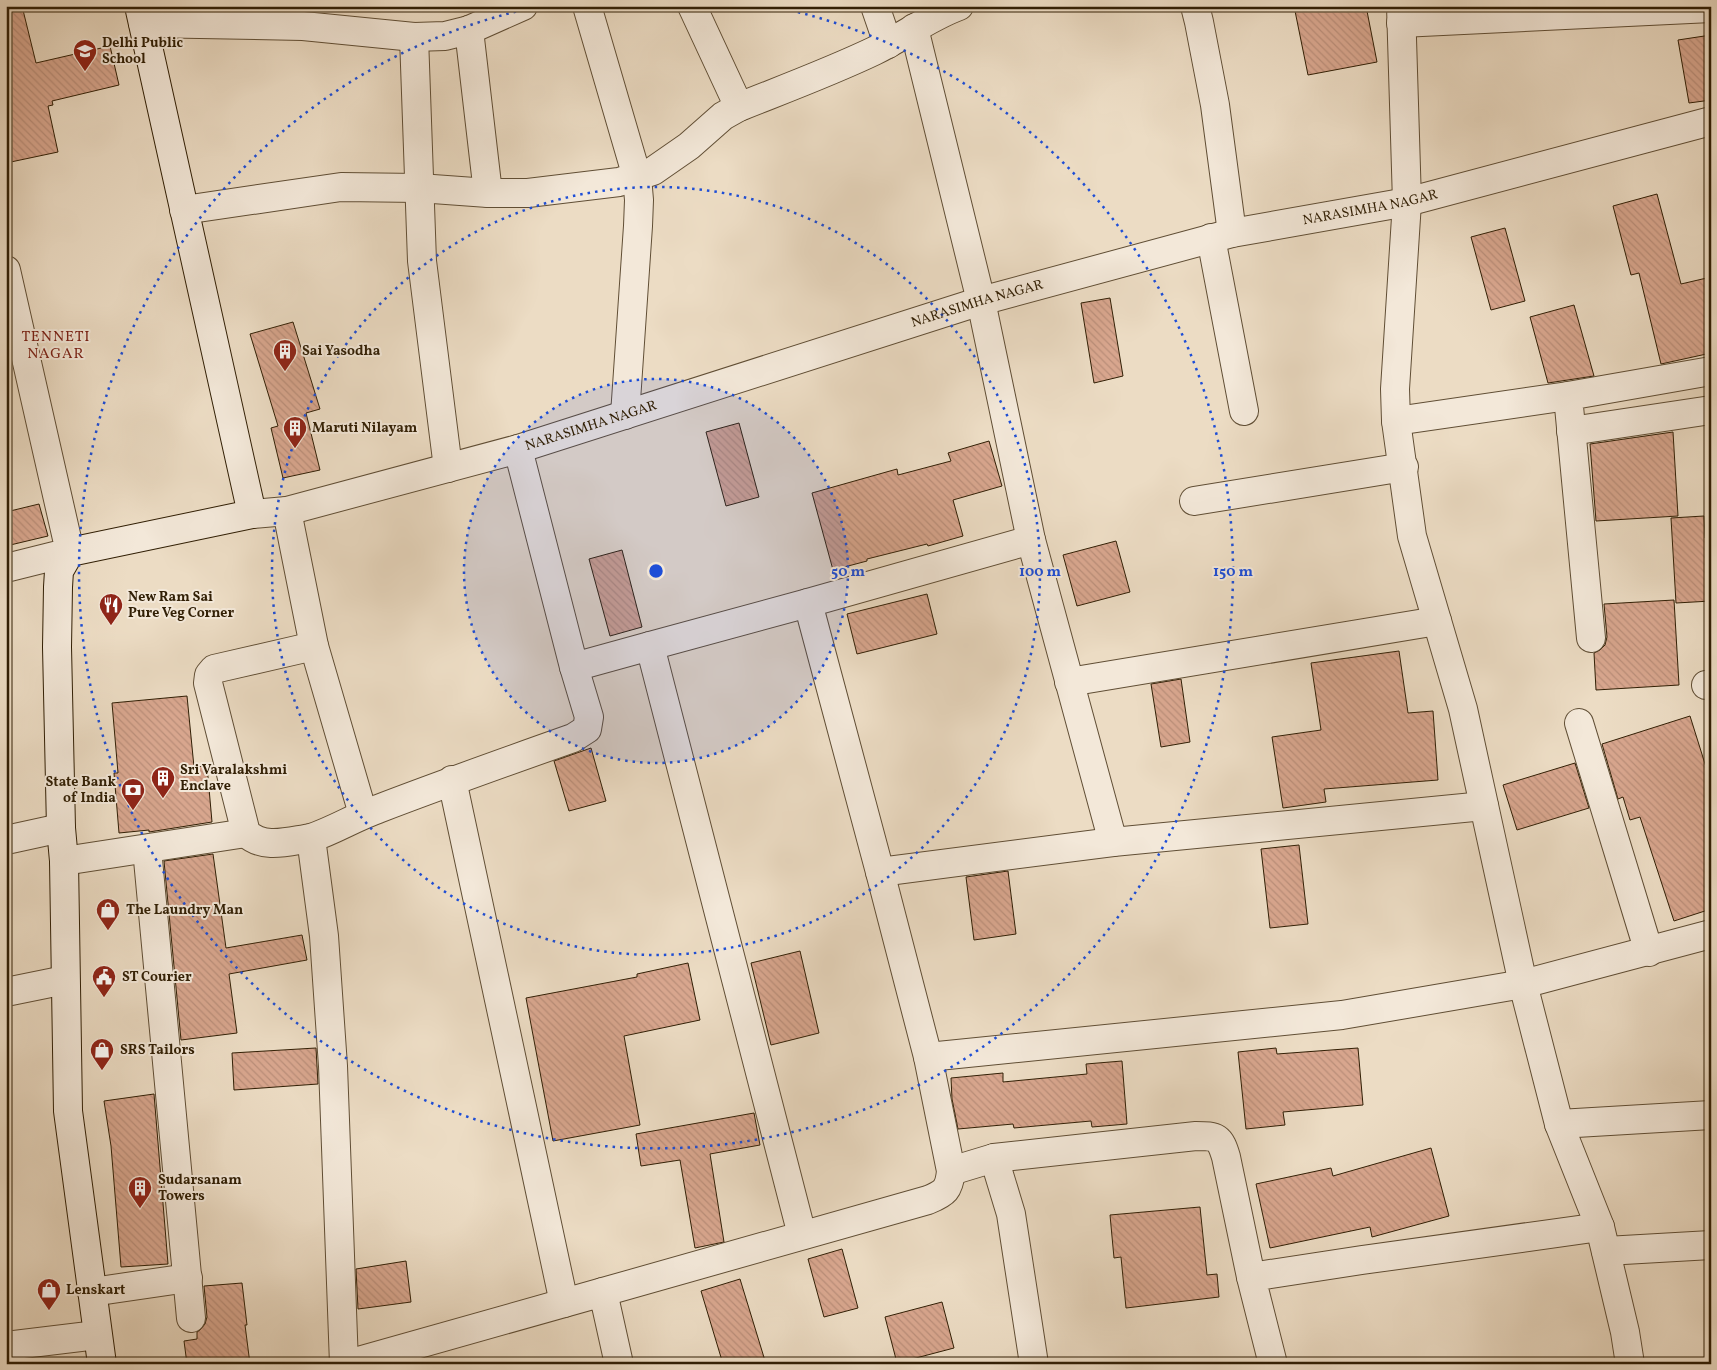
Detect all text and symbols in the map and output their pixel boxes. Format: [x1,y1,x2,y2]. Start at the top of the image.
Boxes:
place label: Delhi Public School [102,34,183,69]
school or university icon: Delhi Public School [72,38,98,72]
street label: NARASIMHA NAGAR [1301,185,1440,230]
street label: NARASIMHA NAGAR [909,275,1046,332]
district label: TENNETI NAGAR [21,327,91,365]
building icon: Sai Yasodha [272,338,298,372]
place label: Sai Yasodha [302,342,381,361]
street label: NARASIMHA NAGAR [523,396,660,456]
building icon: Maruti Nilayam [282,415,308,449]
place label: Maruti Nilayam [312,419,418,438]
centre of rings [647,562,665,580]
text: 50 m [831,562,865,583]
text: 100 m [1019,562,1062,583]
text: 150 m [1213,562,1253,583]
place label: New Ram Sai Pure Veg Corner [128,588,234,623]
restaurant icon: New Ram Sai Pure Veg Corner [98,592,124,626]
place label: Sri Varalakshmi Enclave [180,761,287,796]
building icon: Sri Varalakshmi Enclave [150,765,176,799]
place label: State Bank of India [46,773,117,808]
bank icon: State Bank of India [120,777,146,811]
shop icon: The Laundry Man [95,897,121,931]
place label: The Laundry Man [126,901,243,920]
public building icon: ST Courier [91,964,117,998]
place label: ST Courier [122,968,192,987]
shop icon: SRS Tailors [89,1037,115,1071]
place label: SRS Tailors [120,1041,195,1060]
place label: Sudarsanam Towers [158,1171,242,1206]
building icon: Sudarsanam Towers [127,1175,153,1209]
shop icon: Lenskart [36,1277,62,1311]
place label: Lenskart [66,1281,125,1300]

